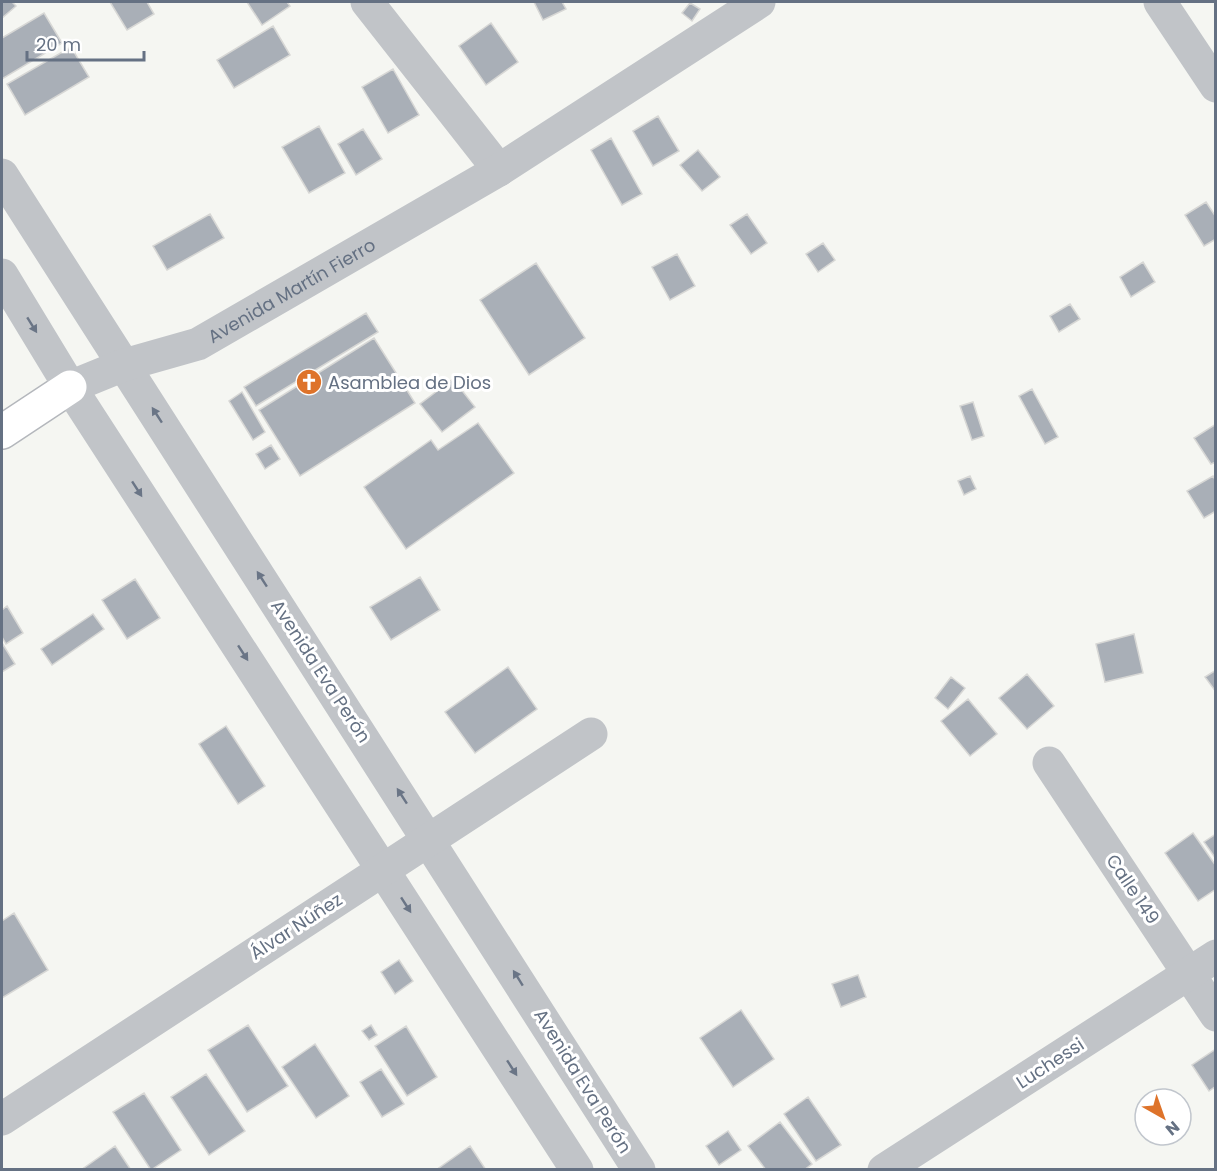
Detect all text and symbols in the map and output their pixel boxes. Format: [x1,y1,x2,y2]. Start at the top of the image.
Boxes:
scale bar [27,24,144,62]
text: 20 m [36,32,81,57]
street label: Avenida Martín Fierro [203,232,380,348]
one-way arrow [27,317,38,333]
church icon: Asamblea de Dios [294,367,324,397]
place label: Asamblea de Dios [328,370,491,395]
one-way arrow [151,407,162,423]
one-way arrow [131,481,142,497]
one-way arrow [257,571,268,587]
street label: Avenida Eva Perón [265,595,377,747]
one-way arrow [237,645,248,661]
one-way arrow [396,788,407,804]
street label: Calle 149 [1100,849,1166,929]
street label: Álvar Núñez [245,887,347,965]
one-way arrow [400,896,412,912]
one-way arrow [512,970,523,987]
street label: Avenida Eva Perón [528,1004,638,1158]
street label: Luchessi [1011,1032,1089,1094]
one-way arrow [506,1060,517,1077]
north arrow [1133,1087,1193,1147]
text: N [1160,1115,1184,1141]

